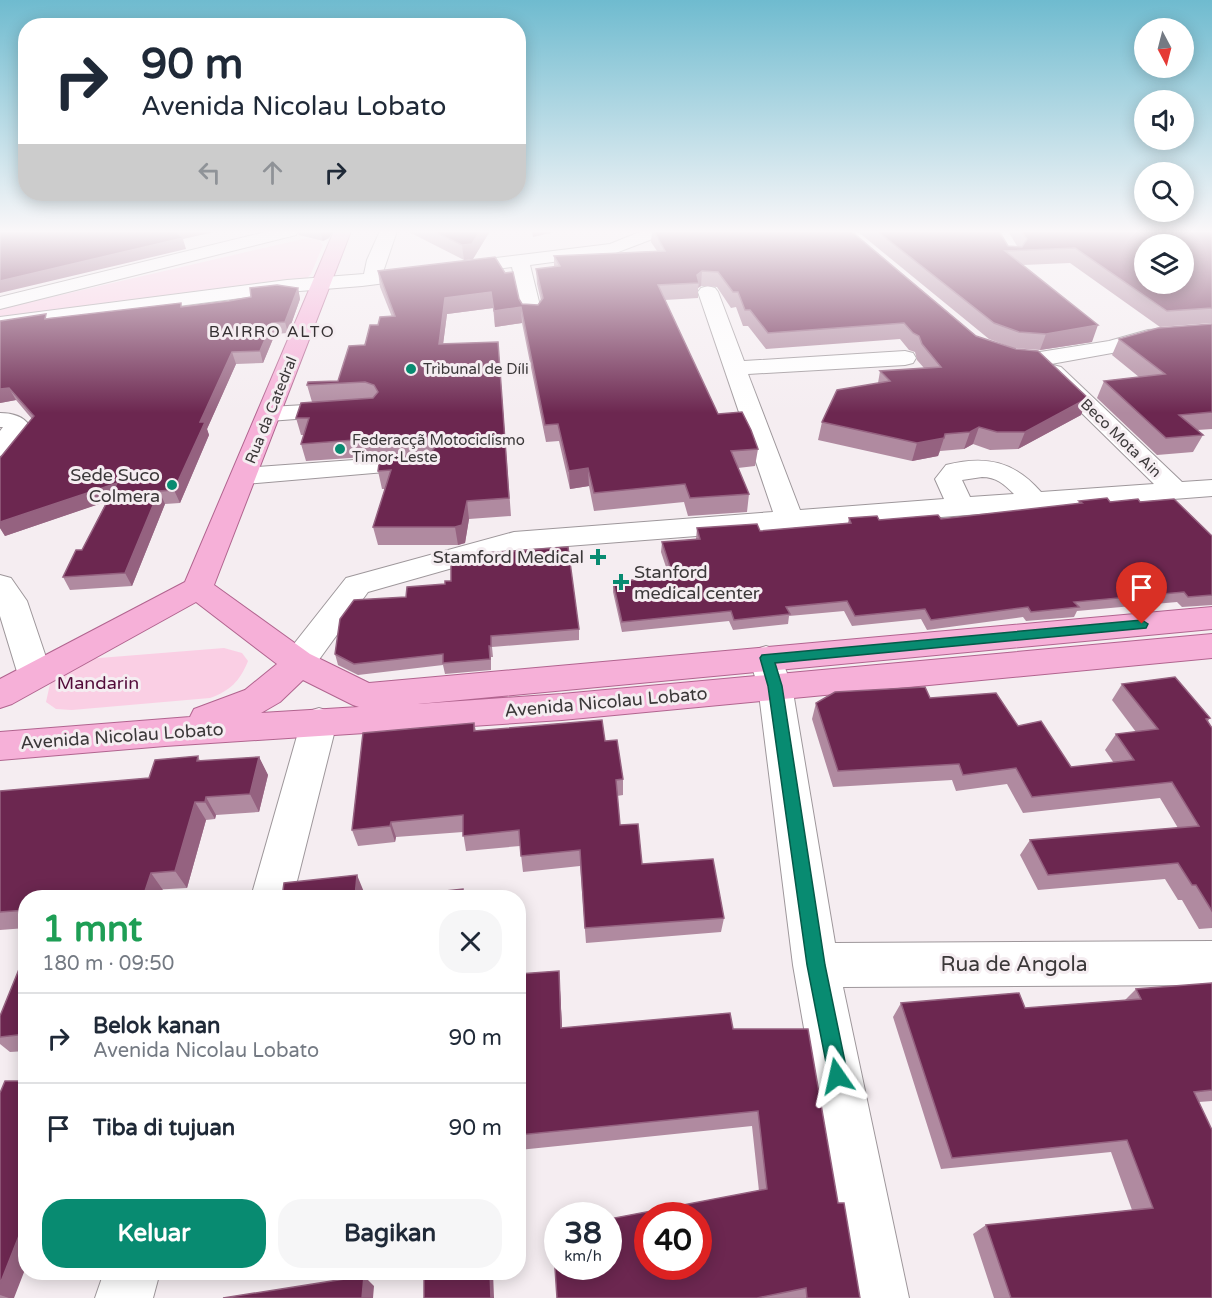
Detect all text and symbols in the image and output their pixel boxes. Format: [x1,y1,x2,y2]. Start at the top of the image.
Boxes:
north arrow [1134,18,1194,78]
map controls [1134,18,1194,294]
text: 90 m [141,39,243,90]
icon: right [42,42,120,120]
text: Avenida Nicolau Lobato [141,90,446,123]
button: sound [1134,90,1194,150]
icon: left [193,156,226,189]
icon: ahead [256,156,289,189]
icon: right [319,156,352,189]
button: search [1134,162,1194,222]
button: layers [1134,234,1194,294]
district label: BAIRRO ALTO [209,322,335,342]
street label: Rua da Catedral [241,354,301,466]
place label: Tribunal de Díli [423,360,529,378]
marker: Tribunal de Díli [404,362,418,376]
street label: Beco Mota Ain [1077,395,1165,481]
place label: Federacçã Motociclismo Timor-Leste [352,431,525,466]
marker: Federacçã Motociclismo Timor-Leste [333,442,347,456]
place label: Sede Suco Colmera [70,464,160,507]
marker: Sede Suco Colmera [165,478,179,492]
place label: Stamford Medical [433,546,584,568]
marker: Stamford Medical [589,548,607,566]
place label: Stanford medical center [634,561,760,604]
pin [1116,562,1167,624]
icon: arrive [1125,571,1158,604]
marker: Stanford medical center [612,573,630,591]
park label: Mandarin [57,672,139,694]
street label: Avenida Nicolau Lobato [504,682,708,722]
street label: Avenida Nicolau Lobato [20,718,224,754]
text: 1 mnt [42,908,142,951]
button: close [439,910,502,973]
text: 180 m · 09:50 [42,952,174,976]
street label: Rua de Angola [941,952,1087,977]
text: Belok kanan [93,1013,220,1039]
icon: right [42,1022,75,1055]
text: 90 m [448,1025,502,1051]
text: Avenida Nicolau Lobato [93,1039,319,1063]
position arrow [805,1044,869,1108]
icon: arrive [42,1112,75,1145]
text: Tiba di tujuan [93,1115,235,1141]
text: 90 m [448,1115,502,1141]
button: Keluar [42,1199,266,1268]
button: Bagikan [278,1199,502,1268]
speed limit sign: 40 [634,1202,712,1280]
text: 38 [564,1215,602,1252]
text: km/h [564,1247,602,1265]

